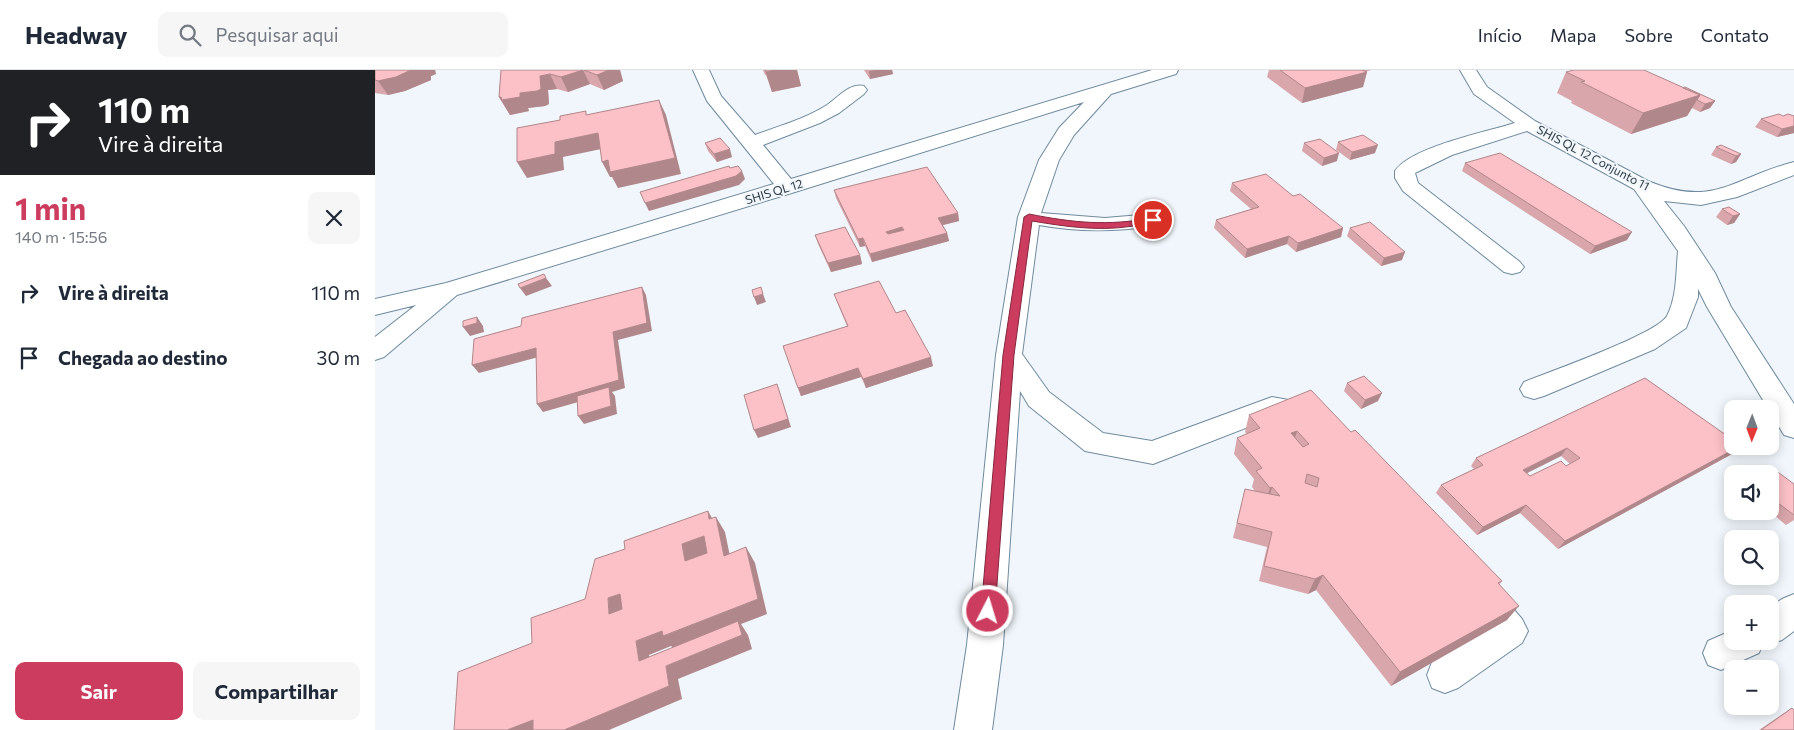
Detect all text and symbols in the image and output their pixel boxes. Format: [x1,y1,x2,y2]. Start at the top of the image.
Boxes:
search box [158,12,508,57]
text: Headway [25,20,128,49]
icon: search [176,21,204,49]
text: Pesquisar aqui [216,23,339,46]
text: Início [1478,24,1522,46]
text: Mapa [1550,24,1596,46]
text: Sobre [1624,24,1673,46]
text: Contato [1701,24,1769,46]
text: 110 m [98,87,190,130]
icon: right [15,90,80,155]
street label: SHIS QL 12 Conjunto 11 [1535,122,1652,193]
text: Vire à direita [98,130,223,157]
street label: SHIS QL 12 [743,176,805,206]
text: 1 min [15,189,86,226]
button: close [308,192,360,244]
pin [1132,199,1174,241]
icon: arrive [1139,206,1167,234]
text: 140 m · 15:56 [15,227,108,246]
icon: right [15,279,43,307]
text: Vire à direita [58,281,169,304]
text: 110 m [311,281,360,304]
icon: arrive [15,344,43,372]
text: Chegada ao destino [58,346,228,369]
text: 30 m [317,346,360,369]
north arrow [1724,400,1779,455]
map controls [1724,400,1779,715]
button: sound [1724,465,1779,520]
button: search [1724,530,1779,585]
position arrow [961,584,1013,636]
button: + [1724,595,1779,650]
button: − [1724,660,1779,715]
button: Sair [15,662,183,720]
button: Compartilhar [193,662,360,720]

